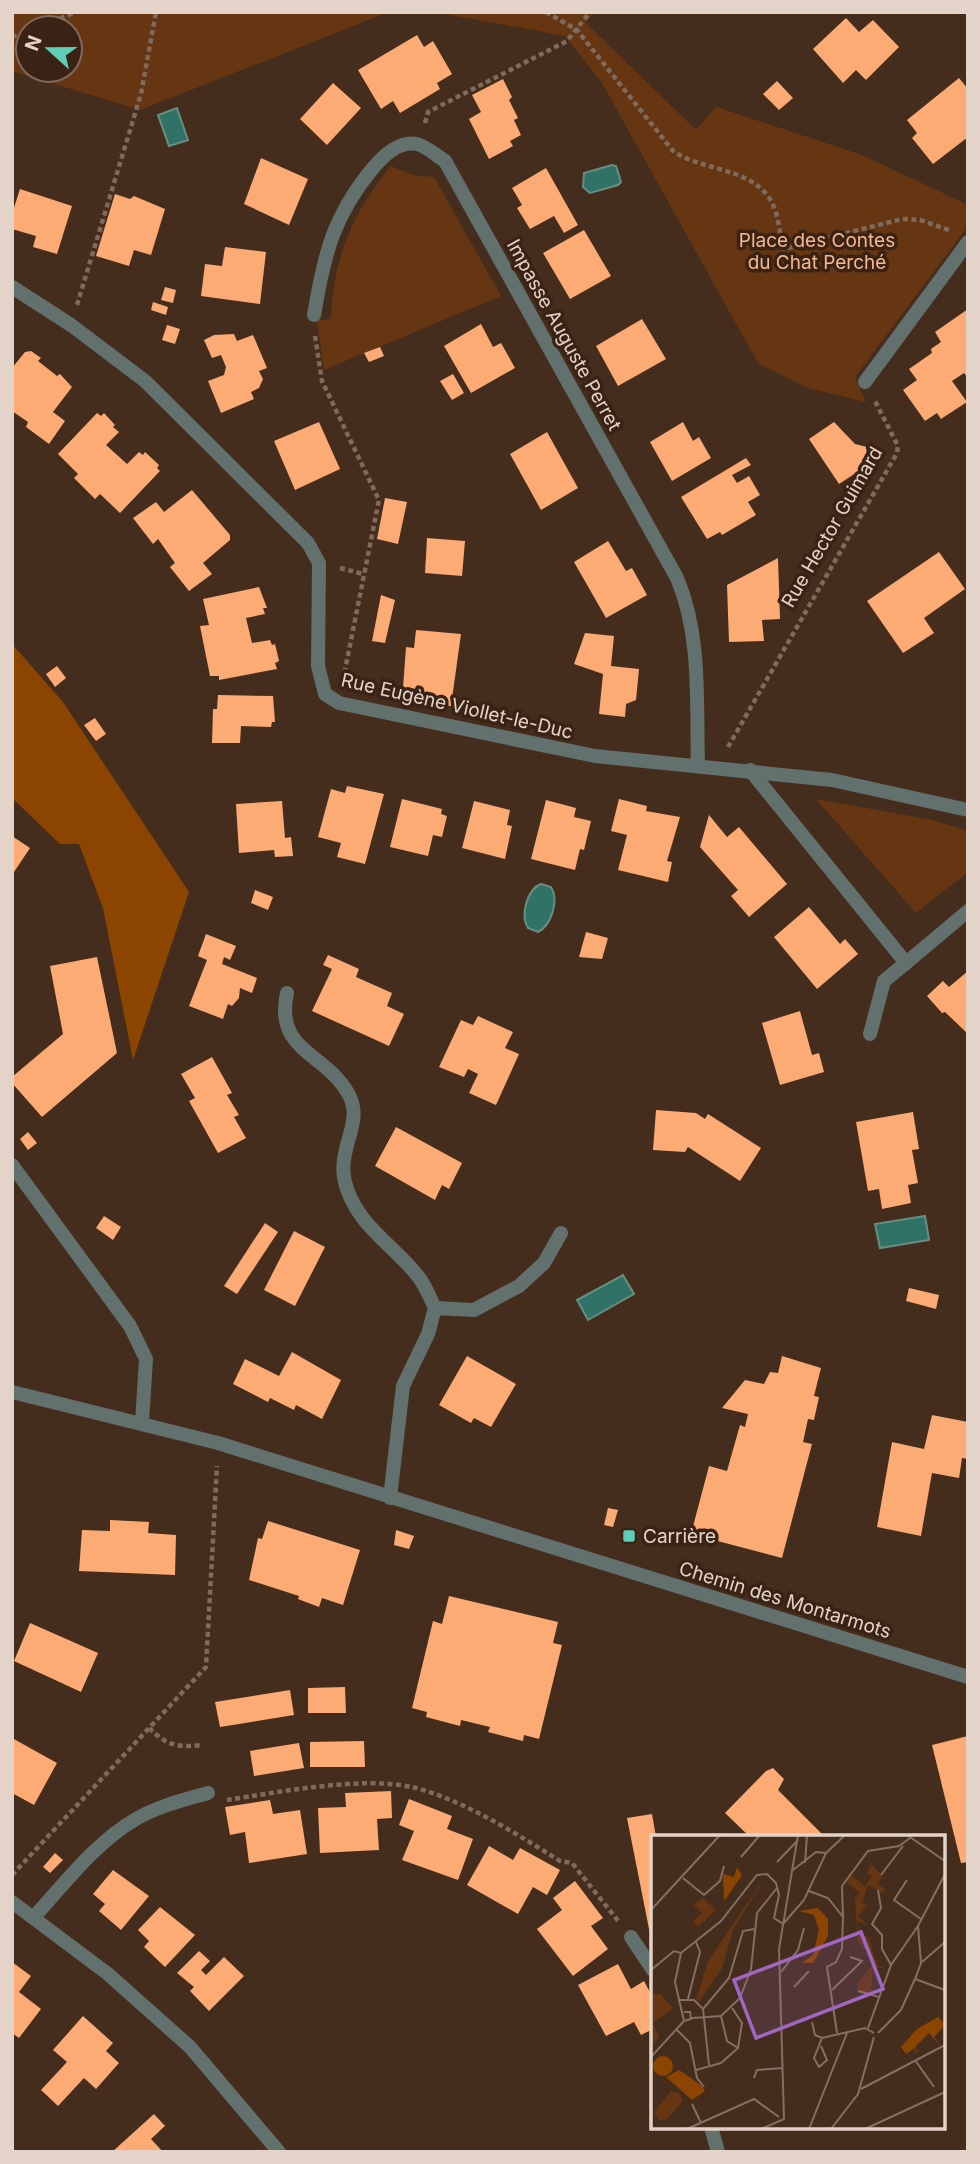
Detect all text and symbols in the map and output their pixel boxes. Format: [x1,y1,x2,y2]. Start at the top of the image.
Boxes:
north arrow [14,14,84,84]
text: N [20,32,47,54]
park label: Place des Contes du Chat Perché [739,229,895,274]
street label: Impasse Auguste Perret [502,235,626,435]
street label: Rue Hector Guimard [777,443,887,611]
street label: Rue Eugène Viollet-le-Duc [339,668,575,744]
place label: Carrière [643,1525,716,1548]
marker: Carrière [621,1528,637,1544]
street label: Chemin des Montarmots [676,1557,894,1643]
inset map [651,1835,945,2129]

